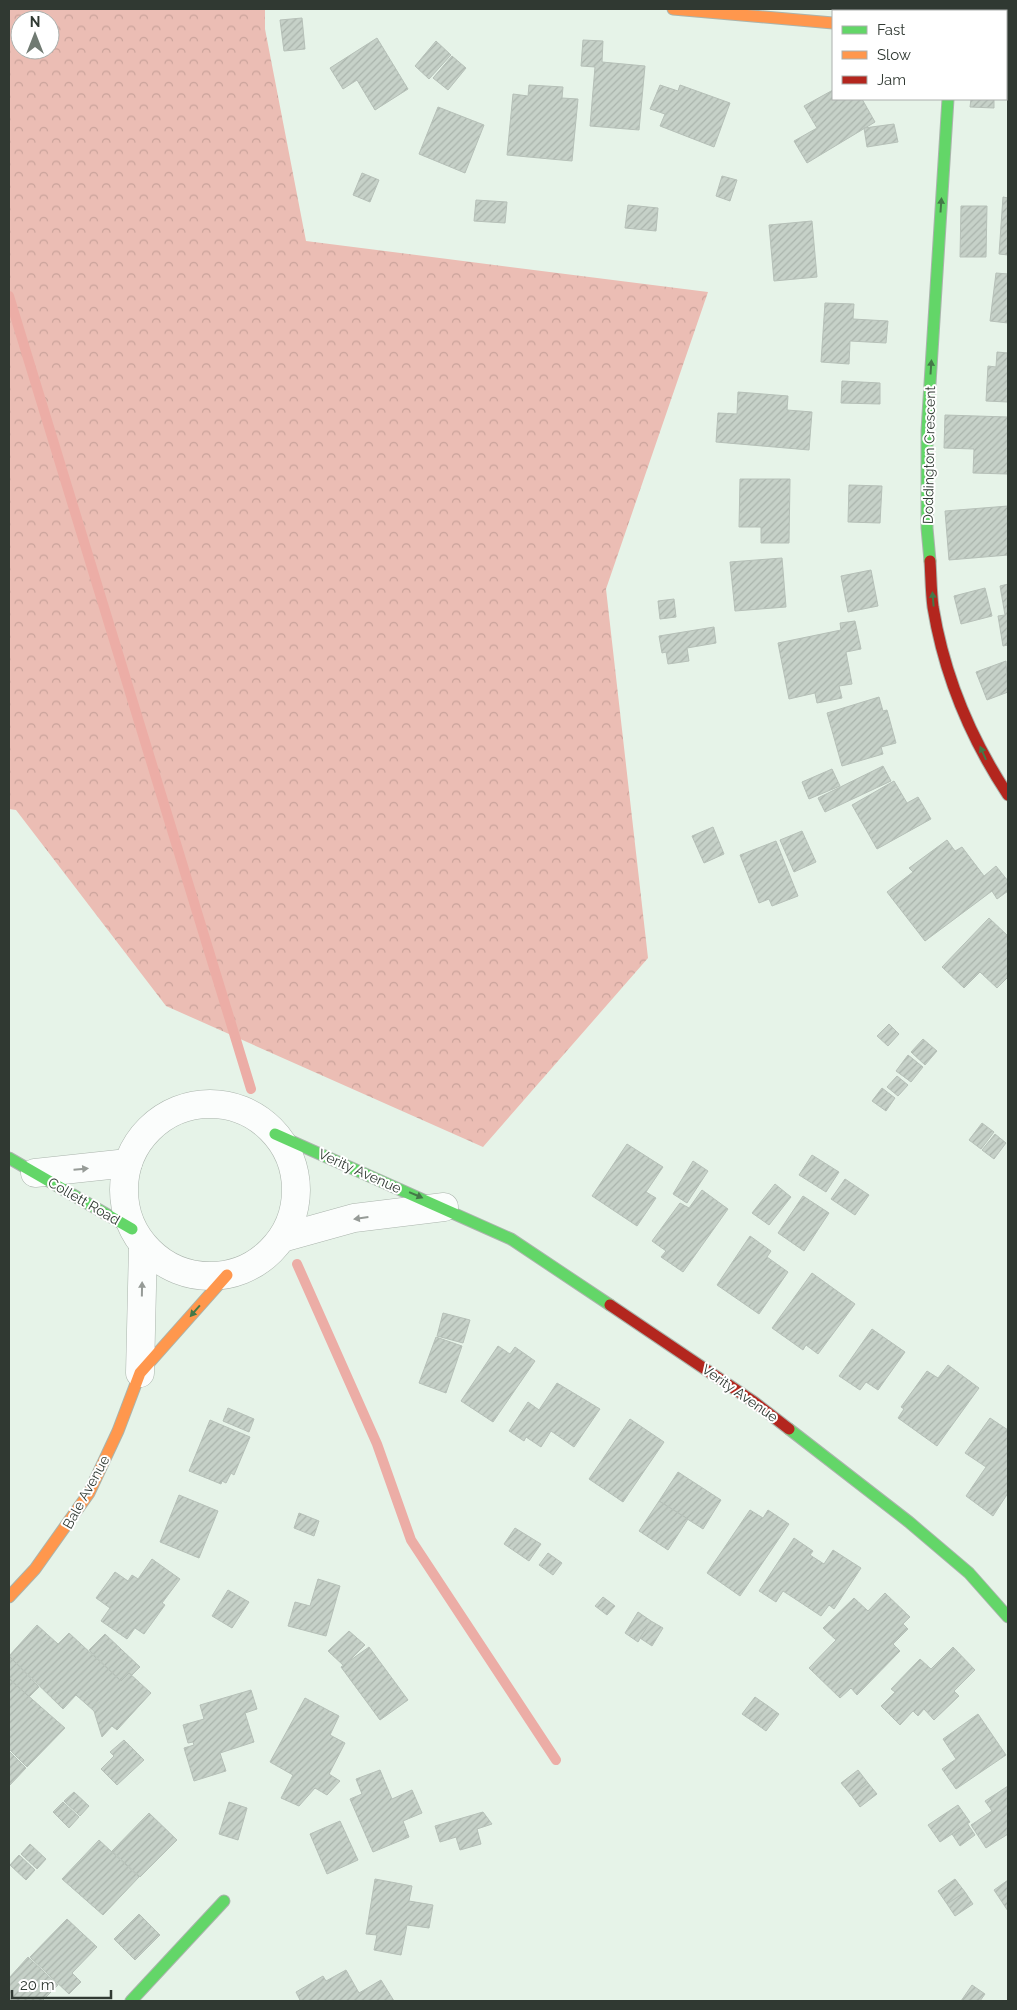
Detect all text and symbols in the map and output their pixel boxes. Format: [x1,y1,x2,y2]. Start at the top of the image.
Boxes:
north arrow [10,10,60,60]
legend [832,10,1007,100]
text: N [30,14,40,30]
text: Fast [877,21,905,39]
text: Slow [877,46,911,64]
text: Jam [877,71,906,89]
one-way arrow [937,197,945,213]
one-way arrow [927,359,935,375]
street label: Doddington Crescent [920,385,938,524]
one-way arrow [928,591,936,607]
one-way arrow [979,746,987,760]
street label: Verity Avenue [316,1146,404,1196]
one-way arrow [74,1165,90,1173]
street label: Collett Road [45,1174,123,1228]
one-way arrow [409,1192,423,1200]
one-way arrow [353,1214,369,1222]
one-way arrow [139,1281,147,1297]
one-way arrow [189,1305,200,1318]
street label: Verity Avenue [699,1361,781,1425]
street label: Bale Avenue [59,1453,113,1531]
scale bar [12,1968,111,2000]
text: 20 m [20,1976,55,1994]

